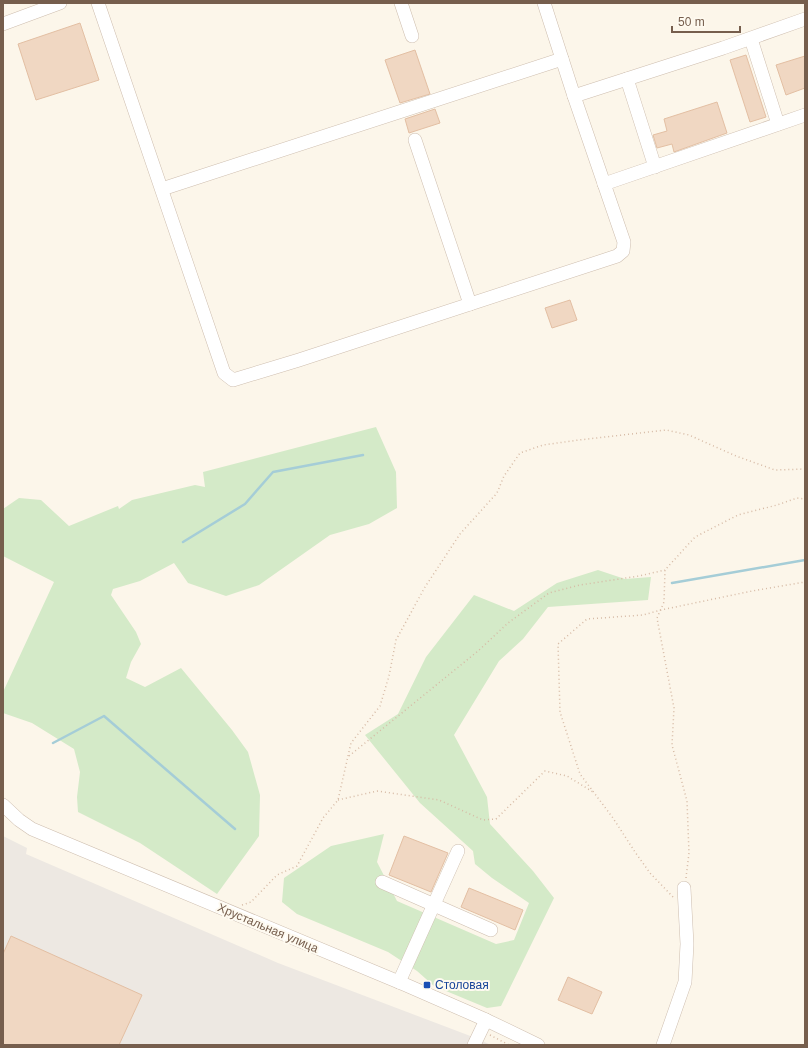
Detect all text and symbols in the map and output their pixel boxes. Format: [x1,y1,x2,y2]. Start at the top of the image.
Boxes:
scale bar [672,8,740,34]
text: 50 m [678,15,705,29]
street label: Хрустальная улица [216,900,321,956]
place label: Столовая [435,978,489,992]
marker: Столовая [422,980,432,990]

